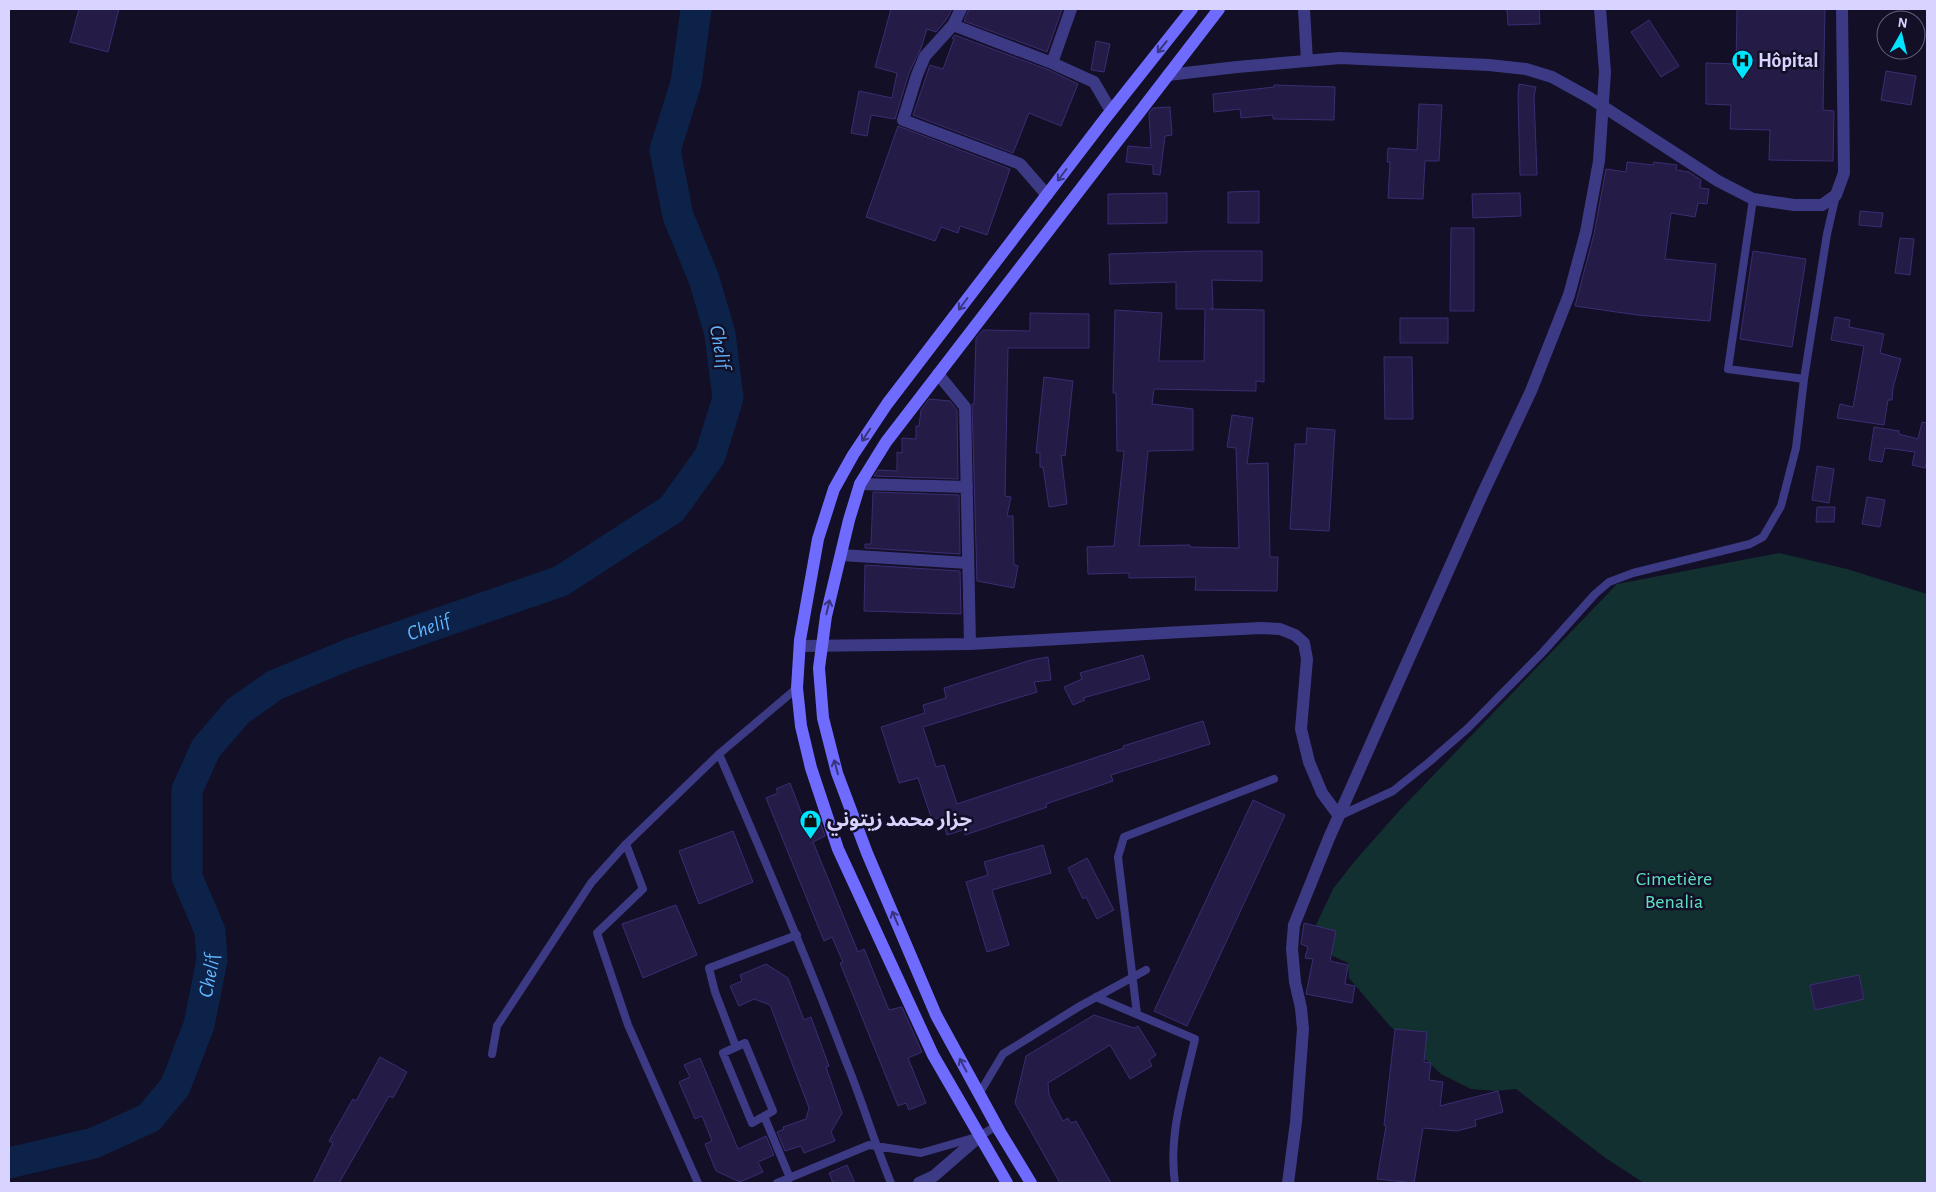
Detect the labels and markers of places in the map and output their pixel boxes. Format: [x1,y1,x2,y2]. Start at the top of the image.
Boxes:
hospital icon: Hôpital [1730,49,1754,80]
place label: Hôpital [1758,51,1819,71]
shop icon: جزار محمد زيتوني [799,808,823,839]
place label: جزار محمد زيتوني [827,810,973,836]

